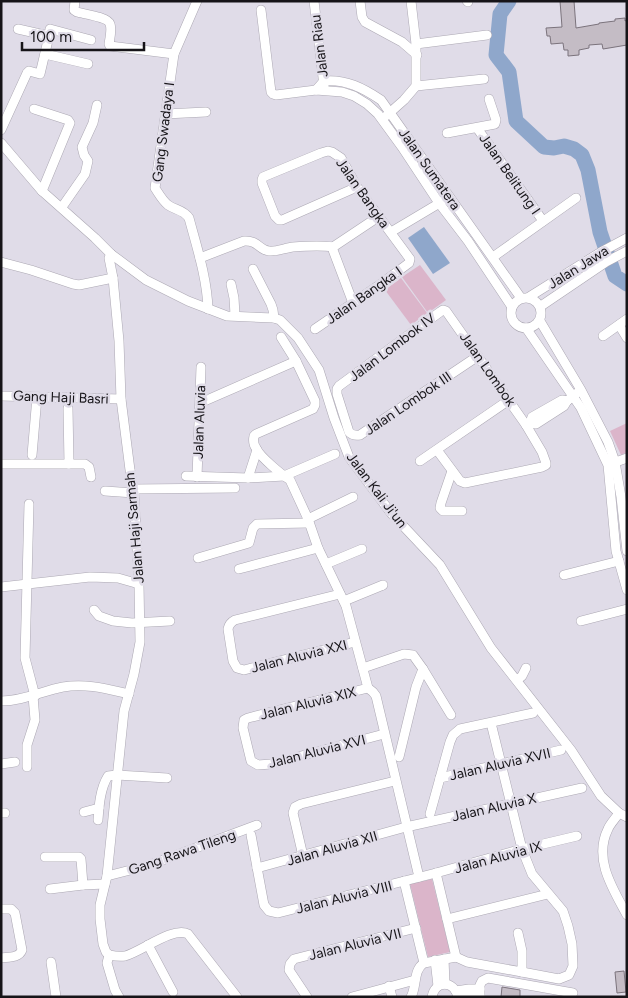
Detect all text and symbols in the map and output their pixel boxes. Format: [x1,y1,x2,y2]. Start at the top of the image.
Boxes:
street label: Jalan Riau [307,14,332,78]
scale bar [22,20,145,52]
text: 100 m [30,28,72,46]
street label: Gang Swadaya I [149,81,178,183]
street label: Jalan Sumatera [395,125,464,214]
street label: Jalan Belitung I [475,131,544,218]
street label: Jalan Bangka [332,155,393,231]
street label: Jalan Jawa [545,242,612,293]
street label: Jalan Bangka I [323,263,405,328]
street label: Jalan Lombok IV [346,309,439,385]
street label: Jalan Lombok [456,329,519,410]
street label: Jalan Lombok III [362,368,455,439]
street label: Jalan Aluvia [190,385,209,459]
street label: Gang Haji Basri [13,387,109,408]
street label: Jalan Kali Ji'un [343,449,411,532]
street label: Jalan Haji Sarmah [121,472,148,584]
street label: Jalan Aluvia XXI [249,636,349,677]
street label: Jalan Aluvia XIX [258,683,358,724]
street label: Jalan Aluvia XVI [267,731,367,772]
street label: Jalan Aluvia XVII [448,745,552,784]
street label: Jalan Aluvia X [450,789,538,825]
street label: Gang Rawa Tileng [126,826,238,879]
street label: Jalan Aluvia XII [285,827,379,870]
street label: Jalan Aluvia IX [453,838,544,877]
street label: Jalan Aluvia VIII [294,877,394,918]
street label: Jalan Aluvia VII [307,925,403,964]

